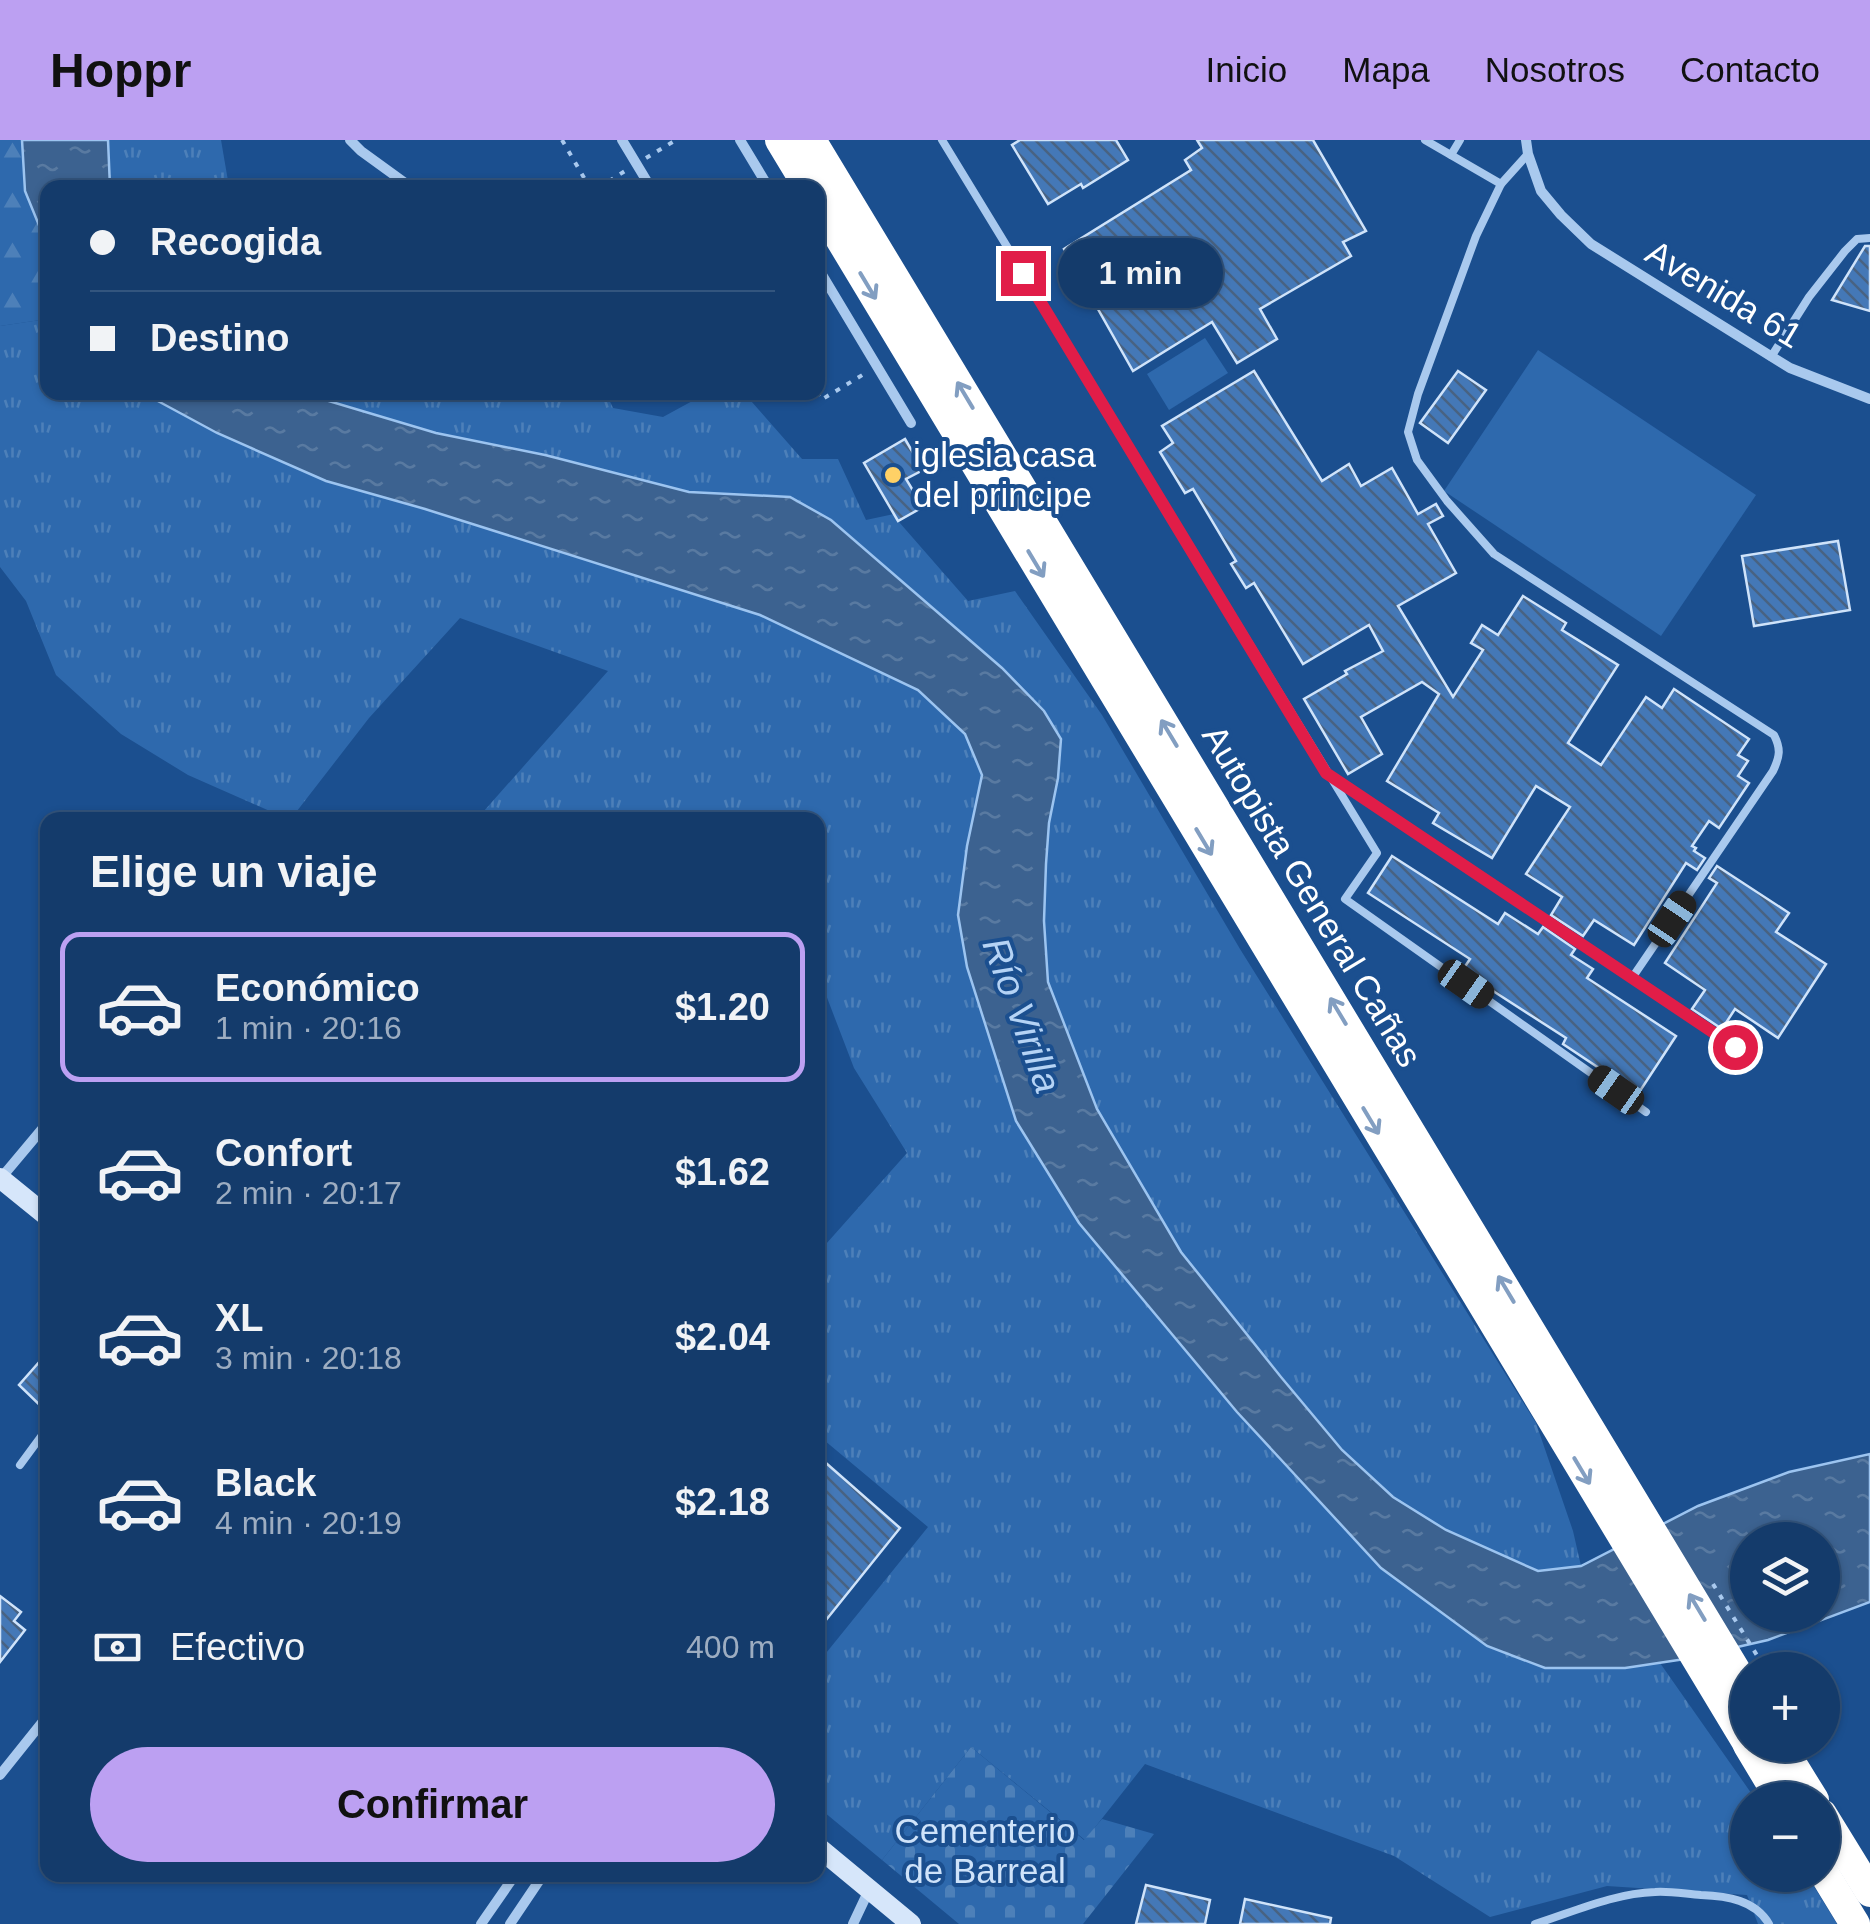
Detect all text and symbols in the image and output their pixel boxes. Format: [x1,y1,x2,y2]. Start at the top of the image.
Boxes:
text: Hoppr [50,44,191,97]
text: Inicio [1206,50,1287,89]
text: Mapa [1342,50,1430,89]
text: Nosotros [1485,50,1625,89]
text: Contacto [1680,50,1820,89]
text: Recogida [150,221,321,263]
street label: Avenida 61 [1639,232,1809,355]
callout: 1 min [1058,238,1223,308]
route end [1001,251,1046,296]
text: 1 min [1099,255,1182,291]
one-way arrow [858,271,878,300]
text: Destino [150,317,289,359]
one-way arrow [955,381,975,410]
place label: iglesia casa del principe [913,435,1096,514]
marker: iglesia casa del principe [882,464,904,486]
one-way arrow [1026,549,1046,578]
street label: Autopista General Cañas [1195,718,1430,1073]
one-way arrow [1159,719,1180,748]
one-way arrow [1193,827,1214,856]
text: Elige un viaje [90,846,378,897]
car [1643,886,1701,952]
water label: Río Virilla [975,932,1069,1098]
car [1433,955,1499,1013]
icon: car [95,962,185,1052]
text: Económico [215,967,420,1009]
text: $1.20 [675,986,770,1028]
one-way arrow [1328,997,1348,1026]
text: 1 min · 20:16 [215,1010,402,1046]
route start [1713,1025,1758,1070]
car [1583,1061,1649,1119]
one-way arrow [1361,1106,1381,1135]
icon: car [95,1127,185,1217]
text: Confort [215,1132,352,1174]
text: $1.62 [675,1151,770,1193]
text: 2 min · 20:17 [215,1175,402,1211]
one-way arrow [1496,1275,1516,1304]
icon: car [95,1292,185,1382]
text: XL [215,1297,264,1339]
text: $2.04 [675,1316,770,1358]
text: 3 min · 20:18 [215,1340,402,1376]
one-way arrow [1572,1456,1592,1485]
icon: car [95,1457,185,1547]
text: Black [215,1462,316,1504]
text: $2.18 [675,1481,770,1523]
text: 4 min · 20:19 [215,1505,402,1541]
map controls [1730,1522,1840,1892]
button: layers [1730,1522,1840,1632]
one-way arrow [1687,1593,1707,1622]
icon: cash [90,1620,145,1675]
text: Efectivo [170,1626,305,1668]
text: 400 m [686,1629,775,1665]
button: + [1730,1652,1840,1762]
button: Confirmar [90,1747,775,1862]
button: − [1730,1782,1840,1892]
park label: Cementerio de Barreal [895,1811,1075,1890]

